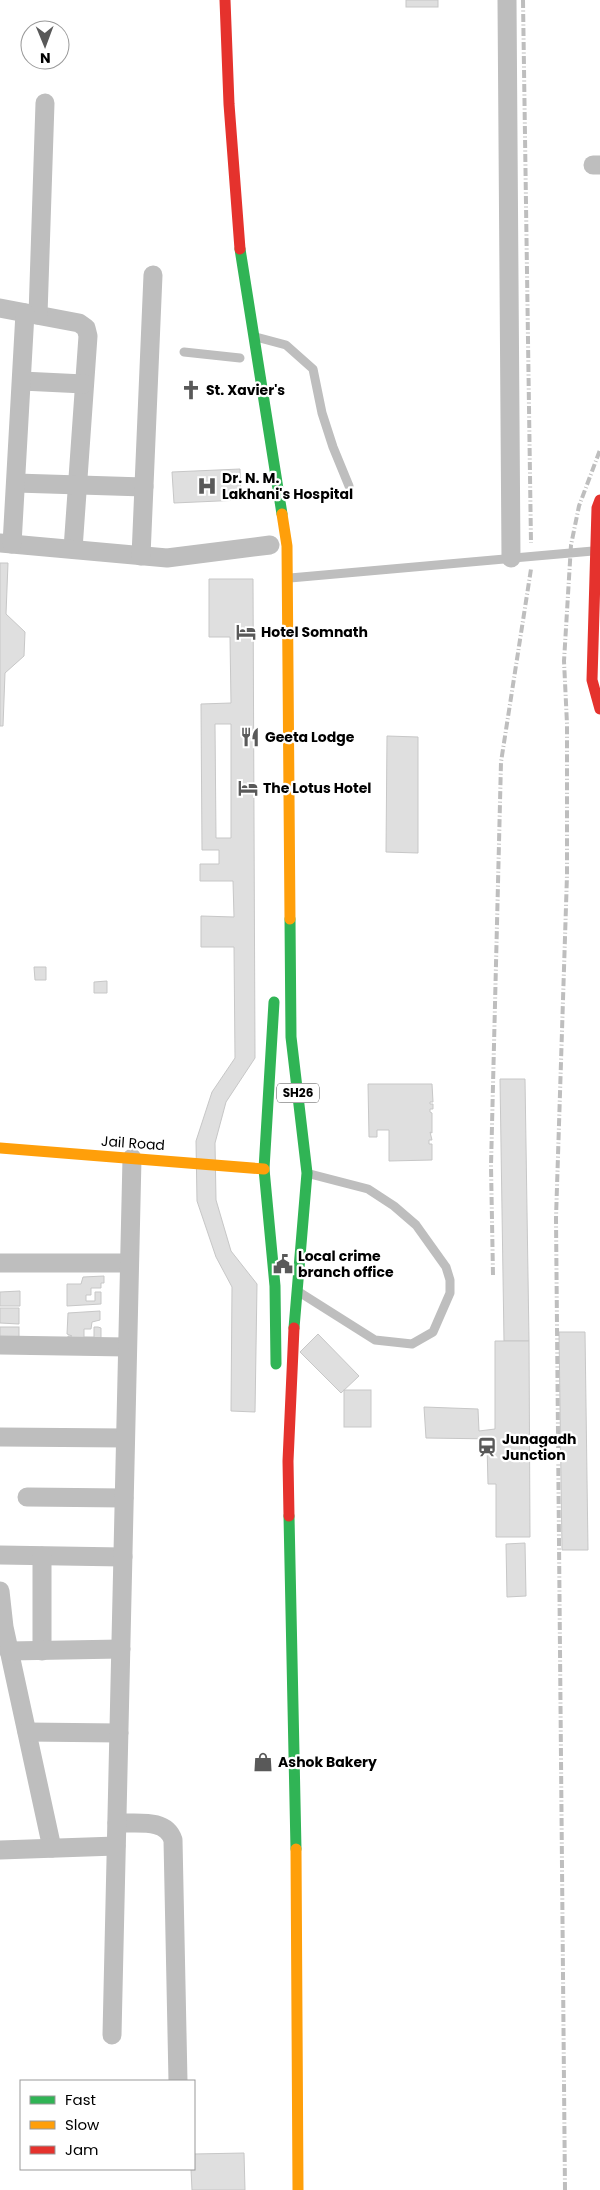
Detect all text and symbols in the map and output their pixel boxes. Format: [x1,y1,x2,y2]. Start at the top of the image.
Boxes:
north arrow [20,20,70,70]
text: N [40,48,51,68]
church icon: St. Xavier's [180,379,202,401]
place label: St. Xavier's [206,380,285,400]
place label: Dr. N. M. Lakhani's Hospital [222,468,353,504]
hospital icon: Dr. N. M. Lakhani's Hospital [196,475,218,497]
hotel icon: Hotel Somnath [235,621,257,643]
place label: Hotel Somnath [261,622,368,642]
restaurant icon: Geeta Lodge [239,726,261,748]
place label: Geeta Lodge [265,727,355,747]
hotel icon: The Lotus Hotel [237,777,259,799]
place label: The Lotus Hotel [263,778,371,798]
road number: SH26 [277,1084,319,1102]
street label: Jail Road [100,1131,166,1155]
place label: Local crime branch office [298,1246,394,1282]
public building icon: Local crime branch office [272,1253,294,1275]
place label: Junagadh Junction [502,1429,576,1465]
station icon: Junagadh Junction [476,1436,498,1458]
shop icon: Ashok Bakery [252,1751,274,1773]
place label: Ashok Bakery [278,1752,377,1772]
legend [20,2080,195,2170]
text: Fast [65,2089,96,2110]
text: Slow [65,2114,100,2135]
text: Jam [65,2139,99,2160]

